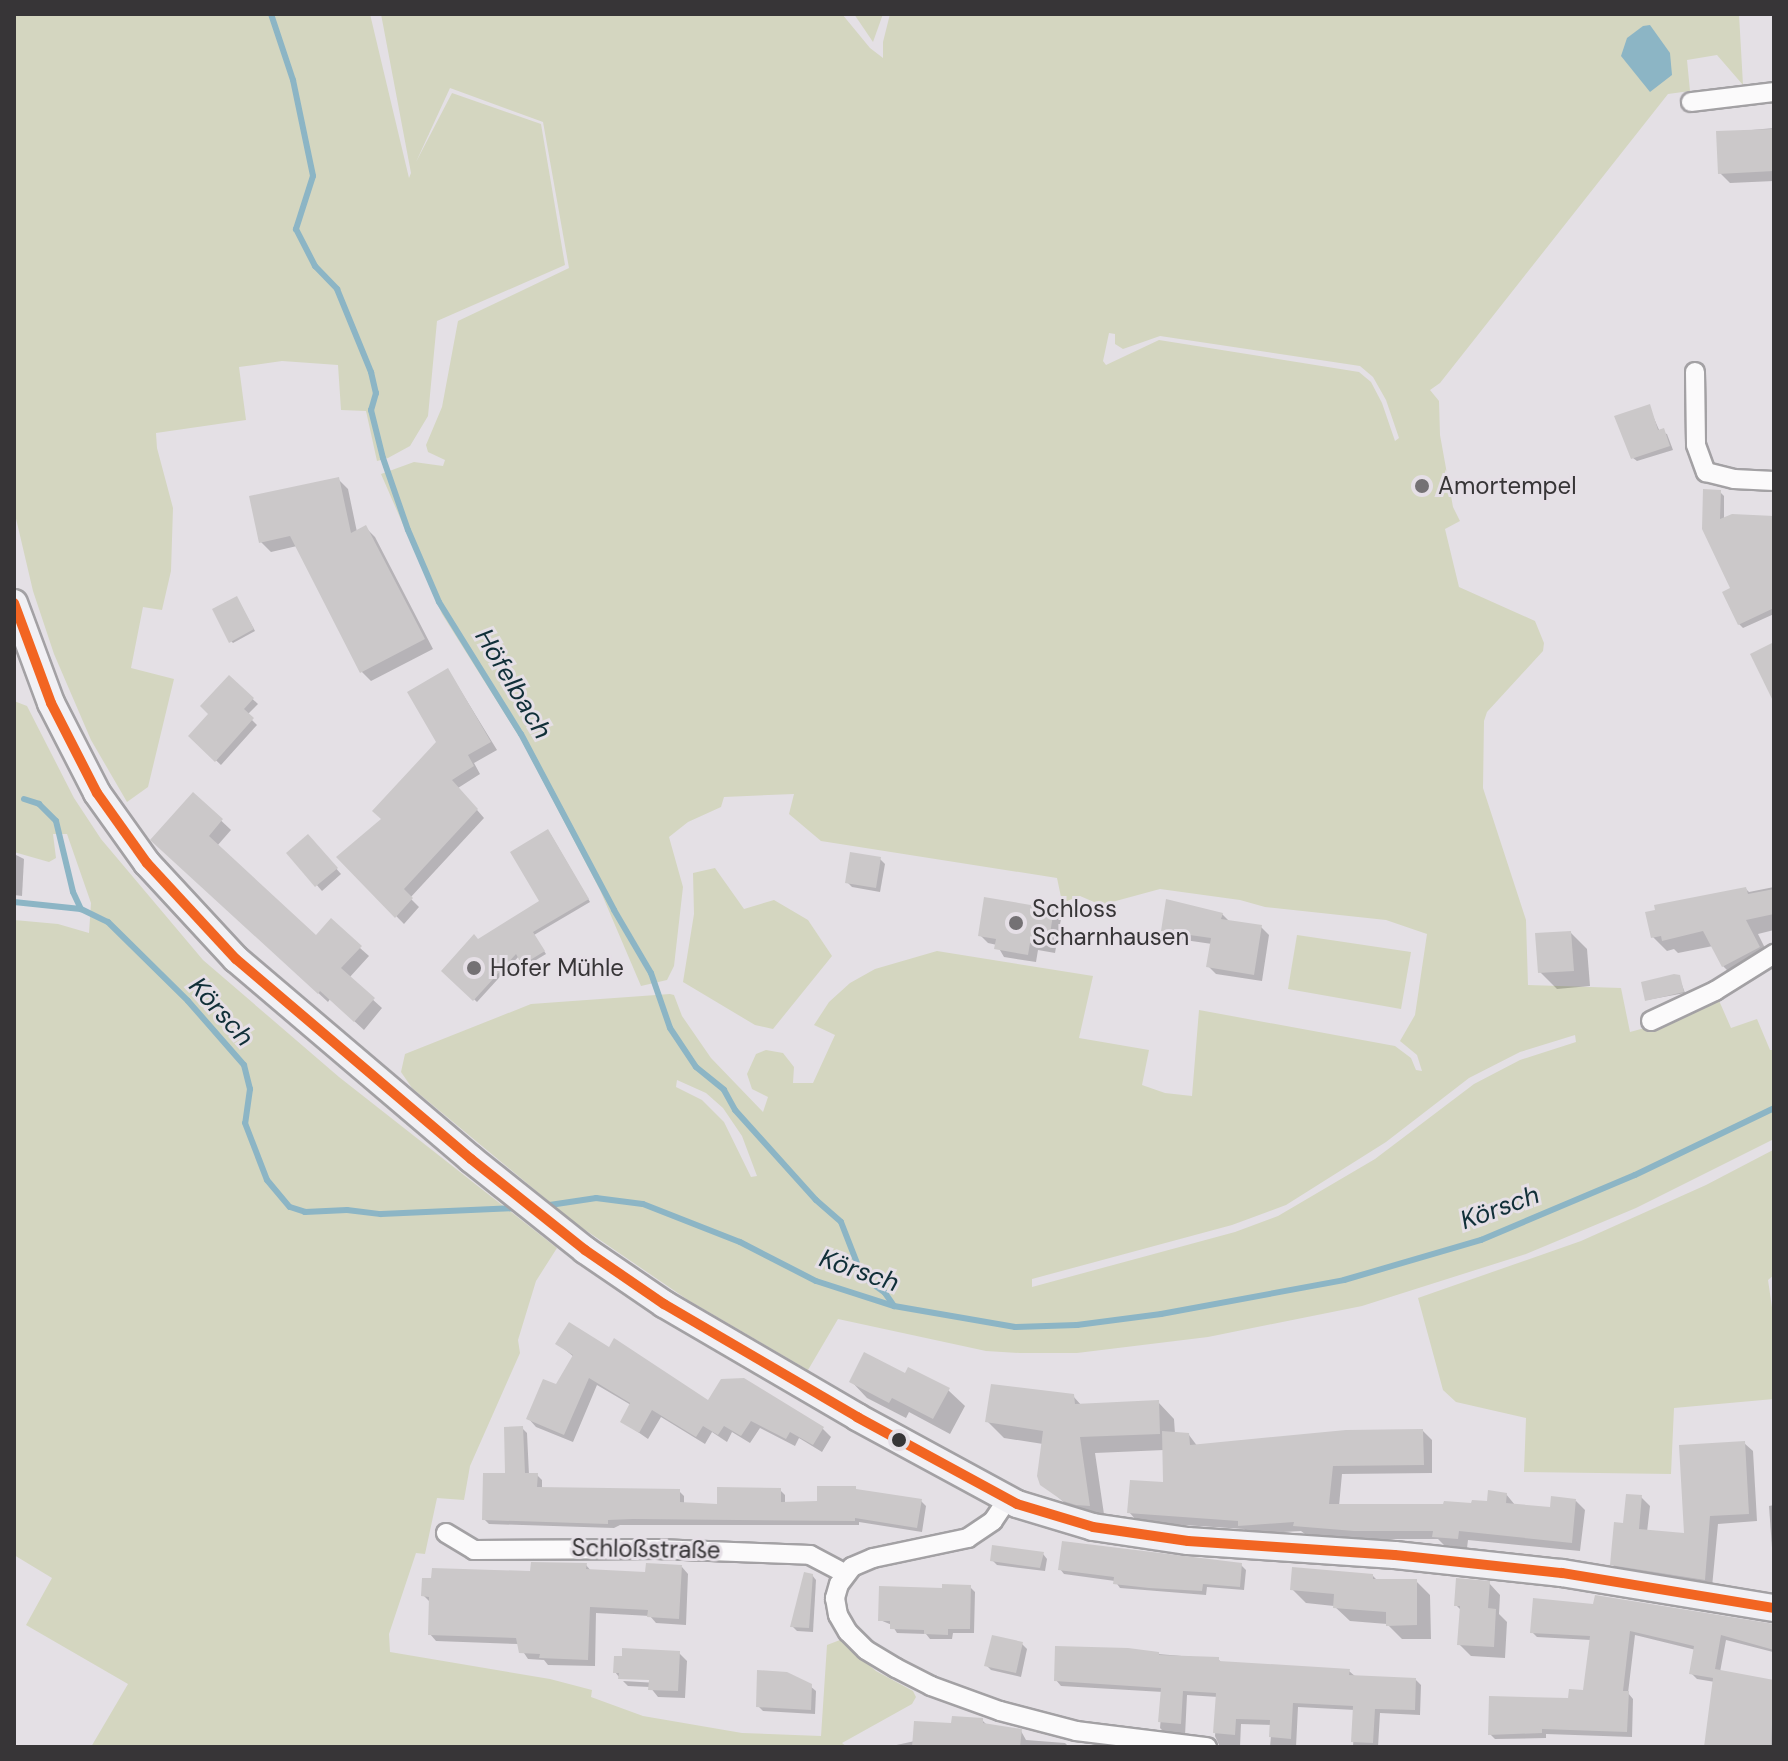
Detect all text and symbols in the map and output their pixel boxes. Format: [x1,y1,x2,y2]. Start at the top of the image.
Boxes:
place label: Amortempel [1438,472,1577,500]
marker: Amortempel [1413,477,1431,495]
water label: Höfelbach [468,623,558,745]
place label: Schloss Scharnhausen [1032,895,1189,951]
marker: Schloss Scharnhausen [1007,914,1025,932]
place label: Hofer Mühle [490,954,624,982]
marker: Hofer Mühle [465,959,483,977]
water label: Körsch [182,971,260,1053]
water label: Körsch [1456,1179,1544,1237]
water label: Körsch [815,1243,903,1299]
unlabelled marker [891,1432,907,1448]
street label: Schloßstraße [571,1533,721,1565]

